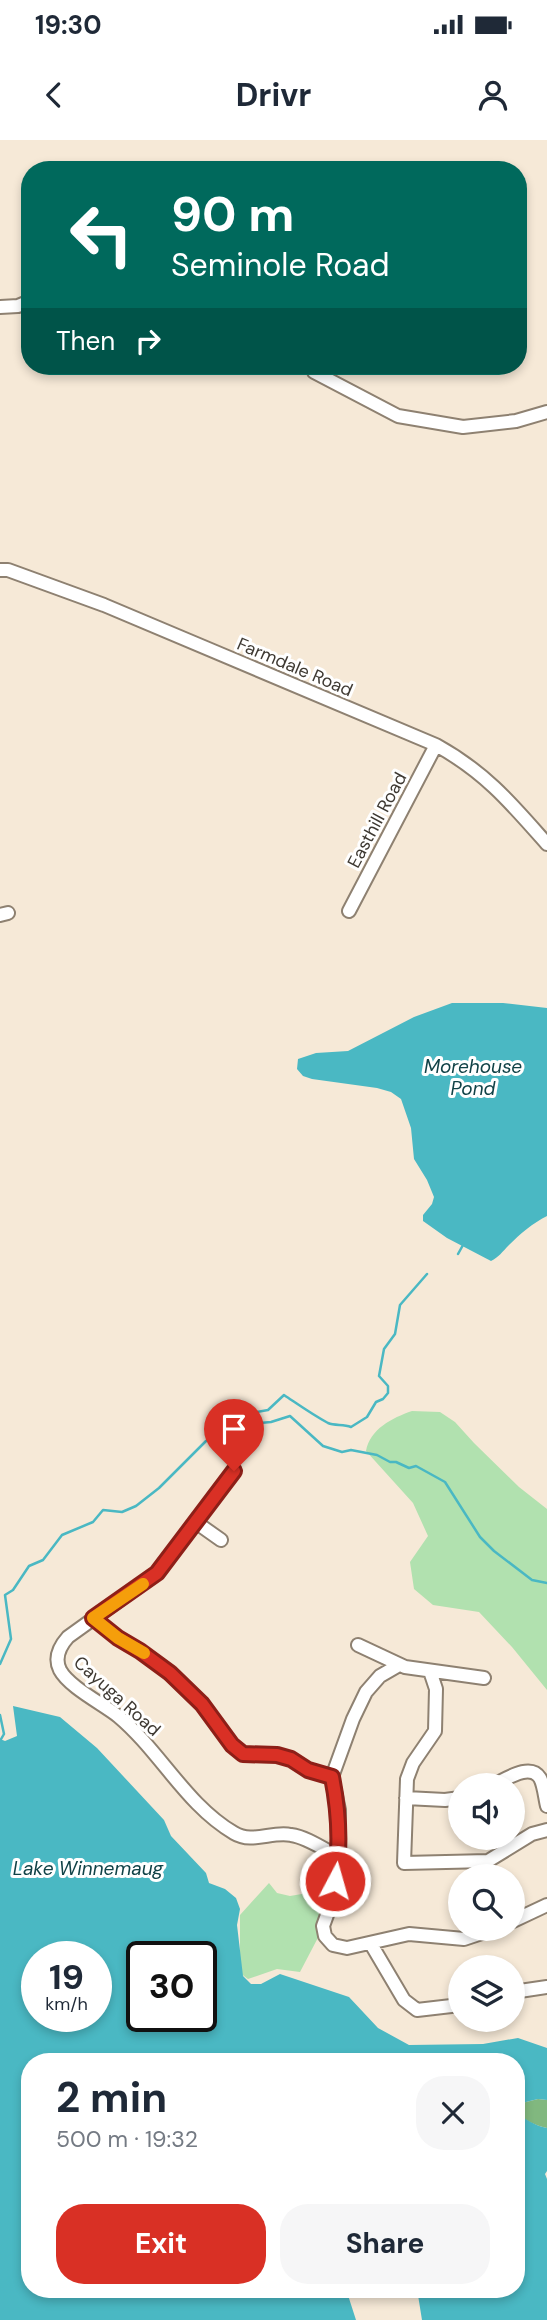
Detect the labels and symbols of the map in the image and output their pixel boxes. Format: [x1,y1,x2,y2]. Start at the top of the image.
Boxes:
street label: Farmdale Road [233,632,357,702]
street label: Easthill Road [342,768,412,872]
water label: Morehouse Pond [424,1054,522,1101]
pin [204,1399,264,1471]
street label: Cayuga Road [68,1651,166,1741]
position arrow [298,1844,372,1918]
water label: Lake Winnemaug [13,1856,164,1881]
speed limit sign: 30 [126,1941,217,2032]

